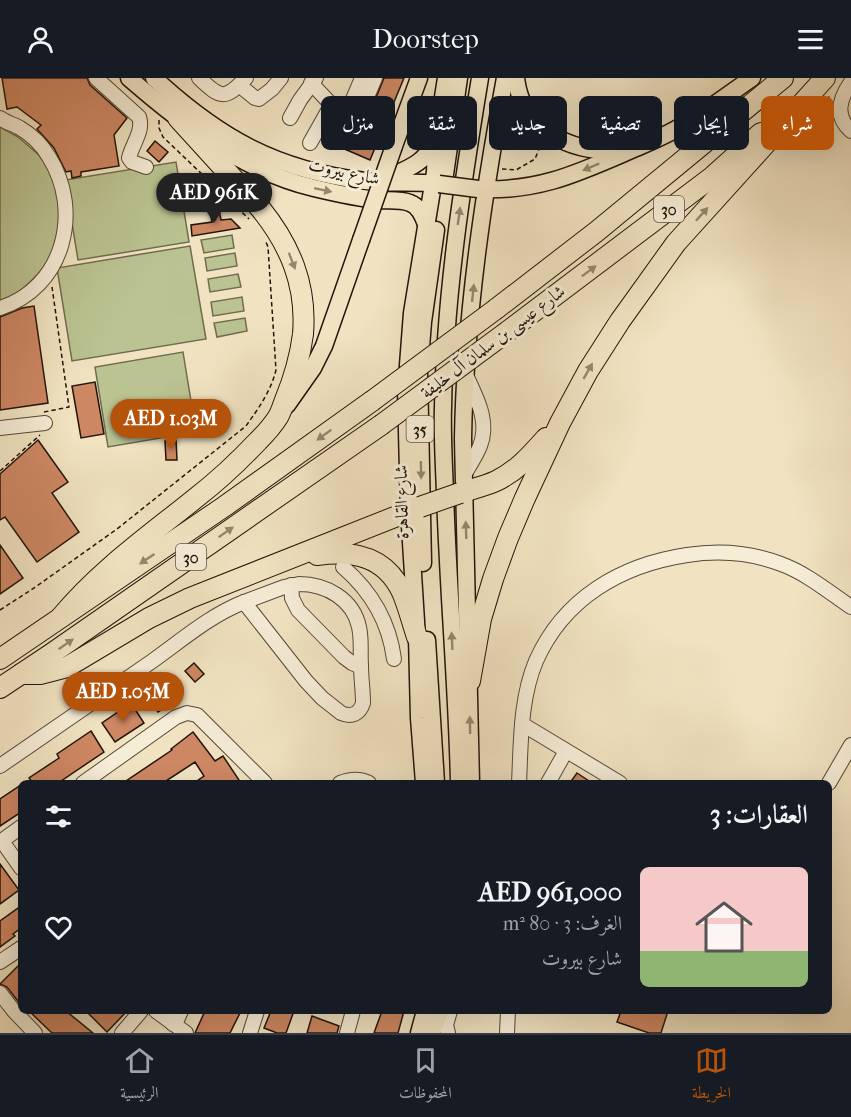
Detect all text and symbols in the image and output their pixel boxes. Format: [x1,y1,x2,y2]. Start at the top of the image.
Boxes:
icon: person [24,23,57,56]
text: Doorstep [372,23,479,55]
icon: menu [794,23,827,56]
chip: منزل [321,96,395,150]
chip: شقة [407,96,477,150]
chip: جديد [489,96,567,150]
chip: تصفية [579,96,662,150]
chip: إيجار [674,96,749,150]
chip: شراء [761,96,834,150]
street label: شارع بيروت [306,154,382,194]
one-way arrow [582,163,600,173]
pin: AED 961K [152,173,276,224]
text: AED 961K [170,181,258,204]
one-way arrow [314,185,332,195]
road number: 30 [654,196,684,222]
one-way arrow [455,206,464,225]
one-way arrow [695,207,708,222]
one-way arrow [288,253,298,271]
one-way arrow [580,265,596,277]
street label: شارع عيسى بن سلمان آل خليفة [417,281,572,406]
one-way arrow [468,283,478,302]
one-way arrow [583,362,593,379]
pin: AED 1.03M [102,399,240,450]
text: AED 1.03M [124,407,218,430]
road number: 35 [406,416,434,442]
one-way arrow [317,429,332,441]
one-way arrow [416,460,426,479]
street label: شارع القاهرة [391,465,417,539]
one-way arrow [461,520,471,539]
one-way arrow [218,526,234,538]
road number: 30 [176,544,206,570]
one-way arrow [139,553,155,564]
one-way arrow [447,631,456,650]
one-way arrow [58,639,74,650]
pin: AED 1.05M [54,672,192,723]
text: AED 1.05M [76,680,170,703]
one-way arrow [466,715,475,734]
text: العقارات: 3 [710,799,808,830]
icon: filters [42,800,75,833]
text: AED 961,000 [479,877,622,908]
icon: home [688,891,760,963]
icon: heart [42,911,75,944]
text: الغرف: 3 · 80 m² [503,912,622,935]
text: شارع بيروت [542,947,622,970]
tab: الرئيسية [120,1044,159,1108]
tab: المحفوظات [399,1044,452,1108]
tab: الخريطة [692,1044,731,1108]

